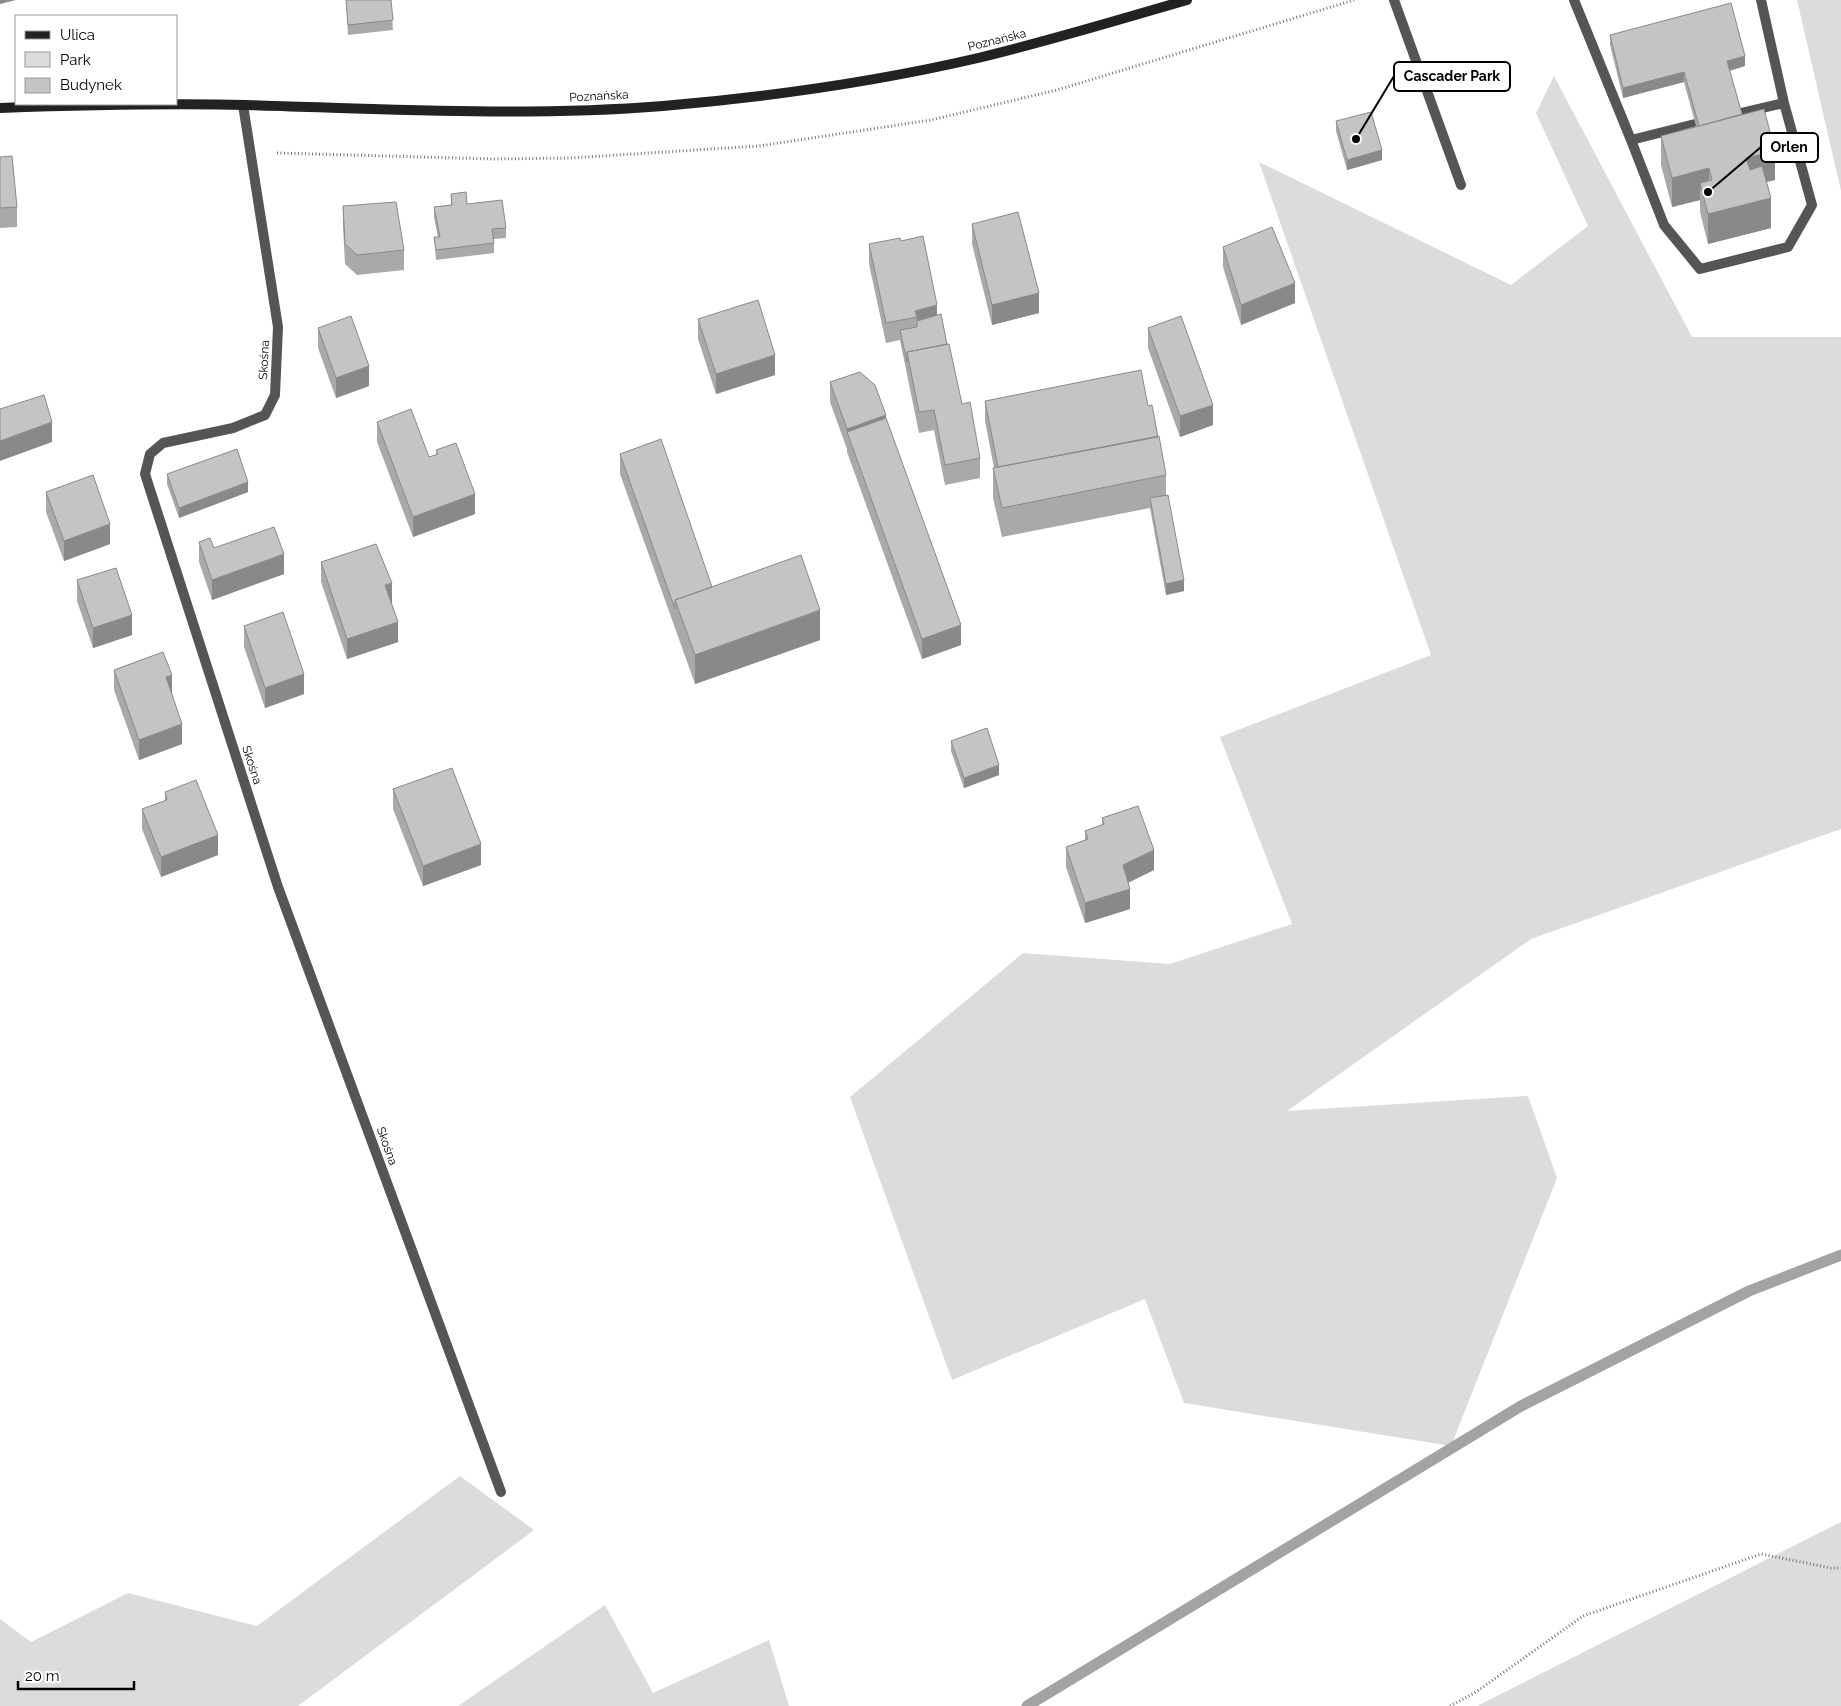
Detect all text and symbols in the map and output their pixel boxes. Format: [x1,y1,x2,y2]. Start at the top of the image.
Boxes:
legend [15,15,178,105]
text: Ulica [60,26,95,44]
street label: Poznańska [966,26,1028,54]
text: Park [60,51,91,69]
callout: Cascader Park [1394,62,1510,91]
text: Cascader Park [1404,68,1500,84]
text: Budynek [60,76,122,94]
street label: Poznańska [569,87,629,105]
callout: Orlen [1761,133,1818,162]
text: Orlen [1770,139,1808,155]
street label: Skośna [256,340,272,380]
street label: Skośna [239,744,265,786]
street label: Skośna [374,1125,400,1167]
scale bar [18,1658,134,1690]
text: 20 m [25,1667,60,1685]

